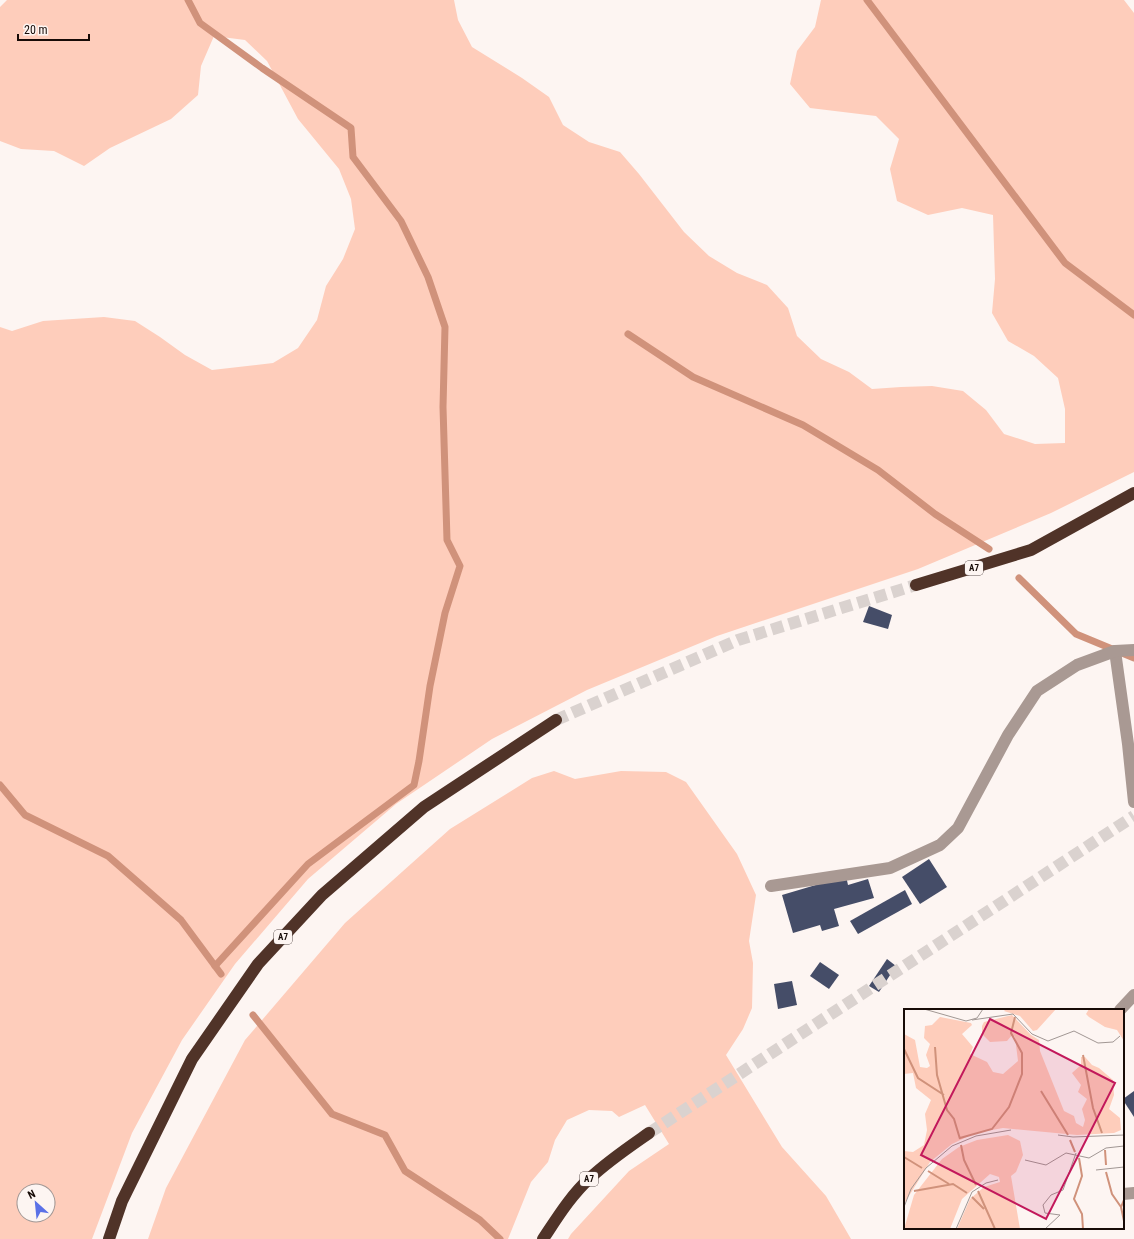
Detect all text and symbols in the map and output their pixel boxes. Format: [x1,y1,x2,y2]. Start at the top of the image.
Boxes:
scale bar [18,16,89,42]
text: 20 m [24,23,48,37]
road number: A7 [965,561,983,575]
road number: A7 [274,930,292,944]
inset map [904,1009,1124,1229]
road number: A7 [580,1172,598,1186]
north arrow [16,1183,56,1223]
text: N [26,1187,38,1202]

